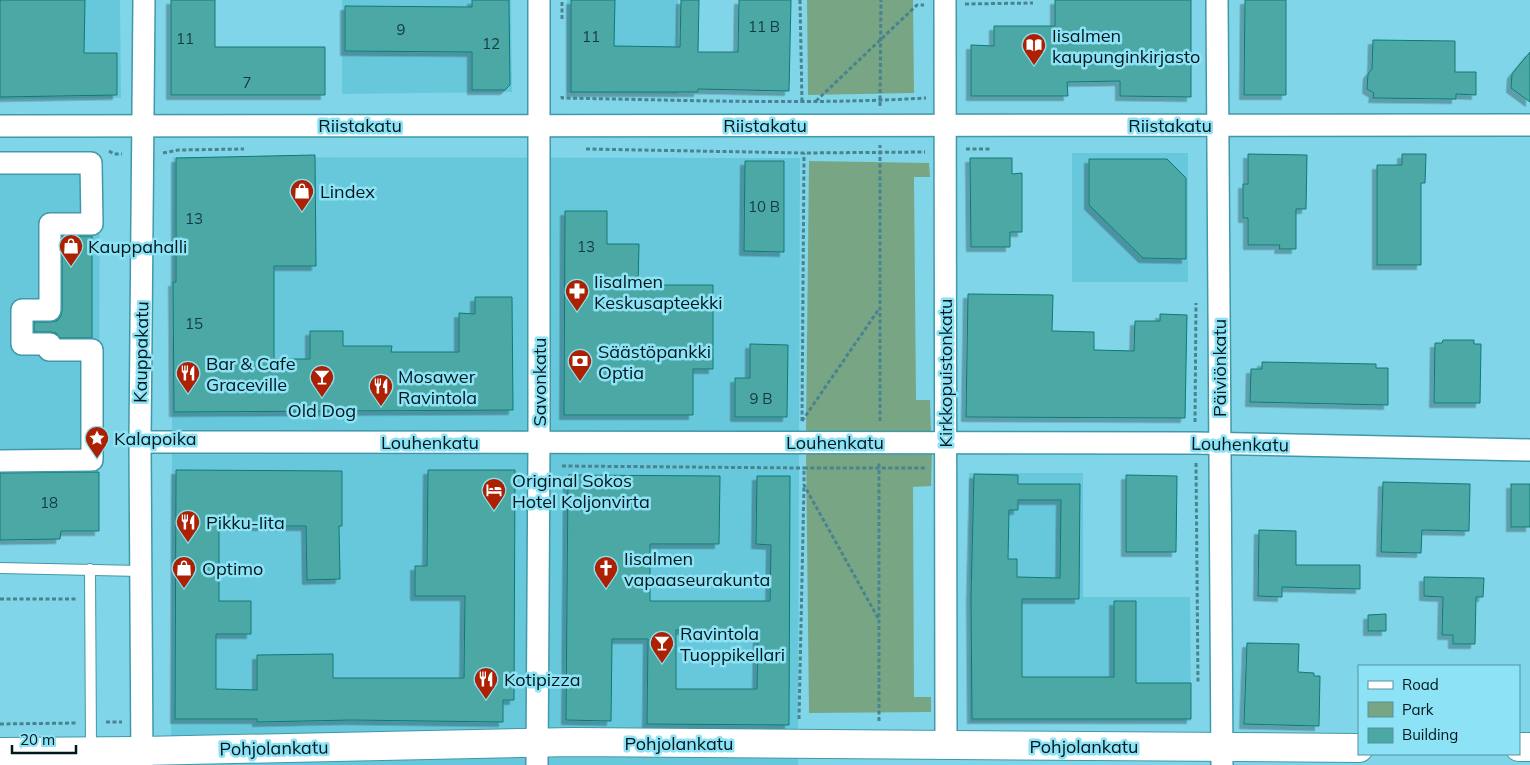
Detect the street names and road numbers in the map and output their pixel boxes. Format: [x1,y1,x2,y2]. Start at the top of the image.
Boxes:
street label: Riistakatu [318,114,402,137]
street label: Riistakatu [723,114,807,137]
street label: Riistakatu [1128,114,1212,137]
street label: Kirkkopuistonkatu [934,299,957,447]
street label: Kauppakatu [129,301,153,403]
street label: Päiviönkatu [1208,319,1231,417]
street label: Savonkatu [528,338,551,426]
street label: Louhenkatu [381,431,479,454]
street label: Louhenkatu [786,431,884,454]
street label: Louhenkatu [1191,432,1289,456]
street label: Pohjolankatu [624,732,734,755]
street label: Pohjolankatu [1029,735,1139,758]
street label: Pohjolankatu [219,736,329,760]

